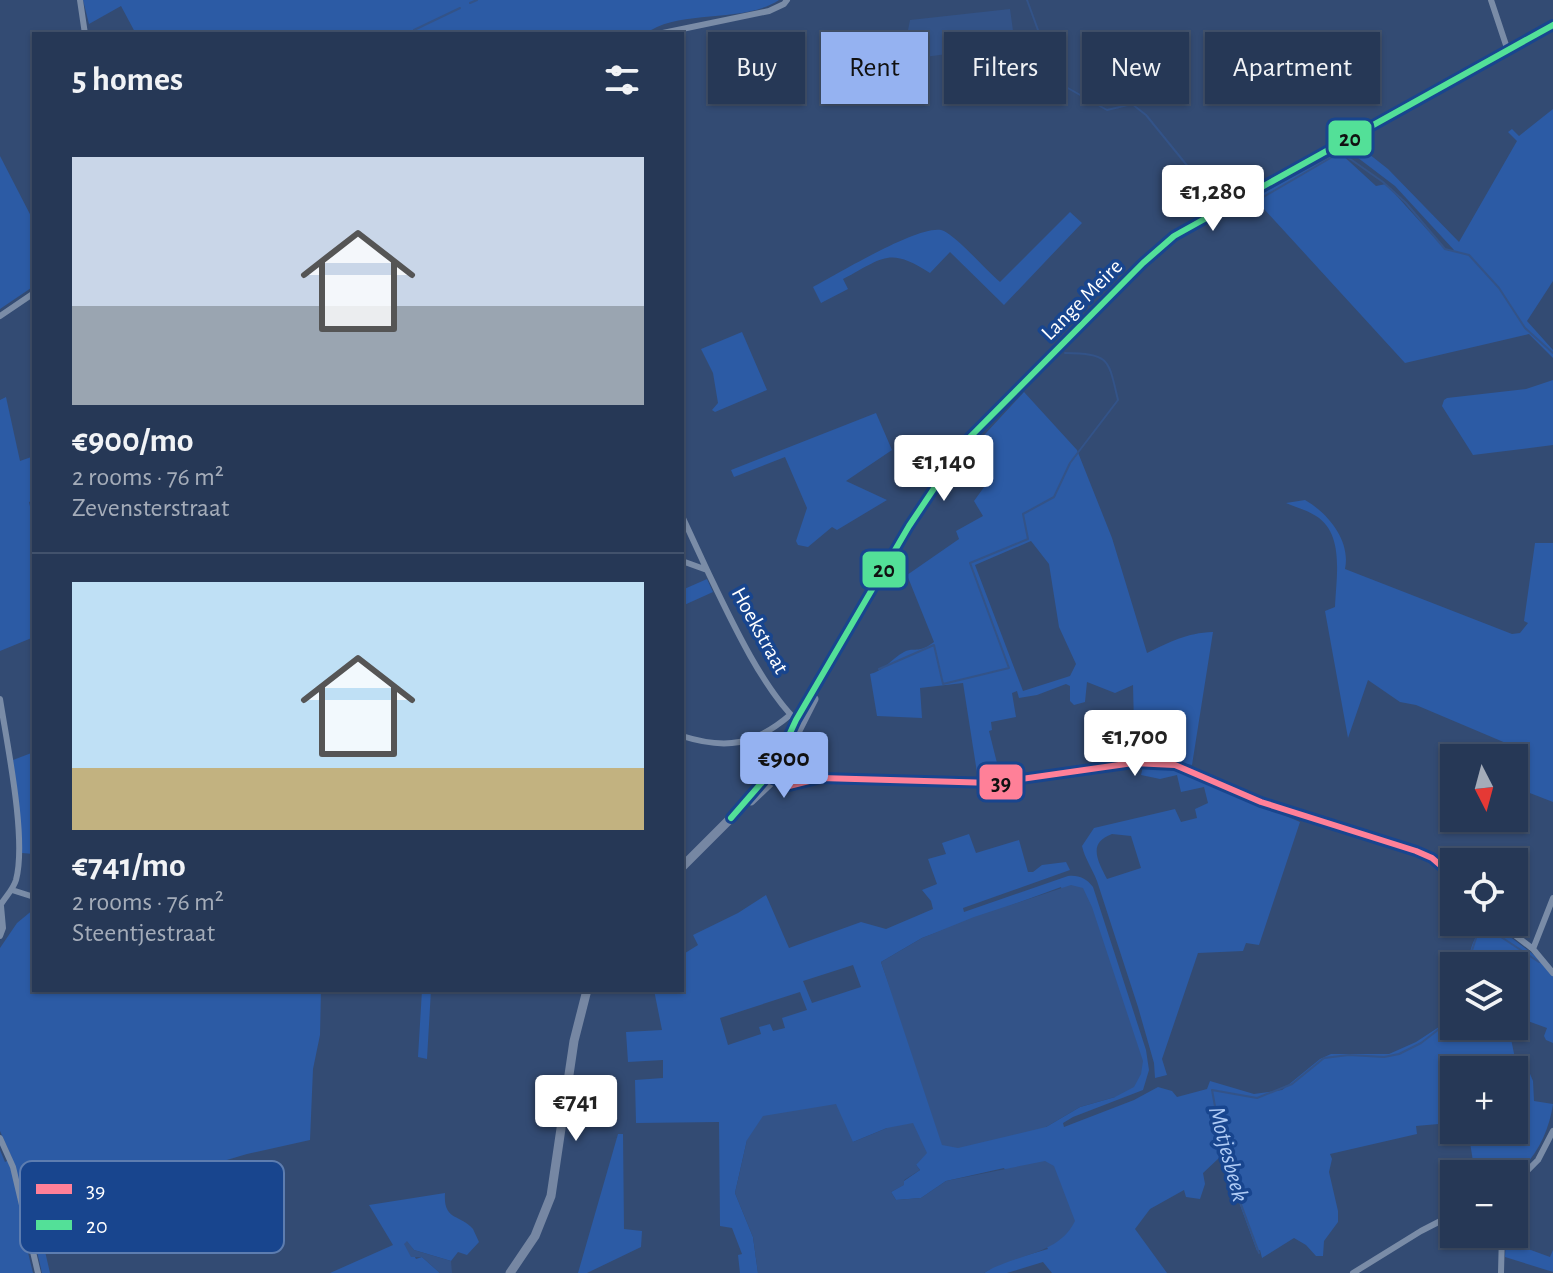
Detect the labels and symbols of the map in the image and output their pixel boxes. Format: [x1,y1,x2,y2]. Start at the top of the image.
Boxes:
line badge: 20 [1327,119,1373,157]
text: 20 [1339,128,1361,150]
pin: €1,280 [1148,165,1278,233]
street label: Lange Meire [1037,255,1126,344]
pin: €1,140 [879,435,1009,503]
line badge: 20 [861,550,907,589]
text: 20 [873,559,895,581]
street label: Hoekstraat [727,584,793,677]
pin: €1,700 [1070,710,1200,778]
pin: €900 [737,732,831,800]
north arrow [1440,744,1528,832]
line badge: 39 [978,763,1024,801]
text: 39 [991,772,1011,794]
pin: €741 [529,1075,623,1143]
water label: Motjesbeek [1204,1104,1252,1204]
legend [20,1161,284,1253]
text: 39 [86,1179,105,1201]
text: 20 [86,1215,108,1237]

